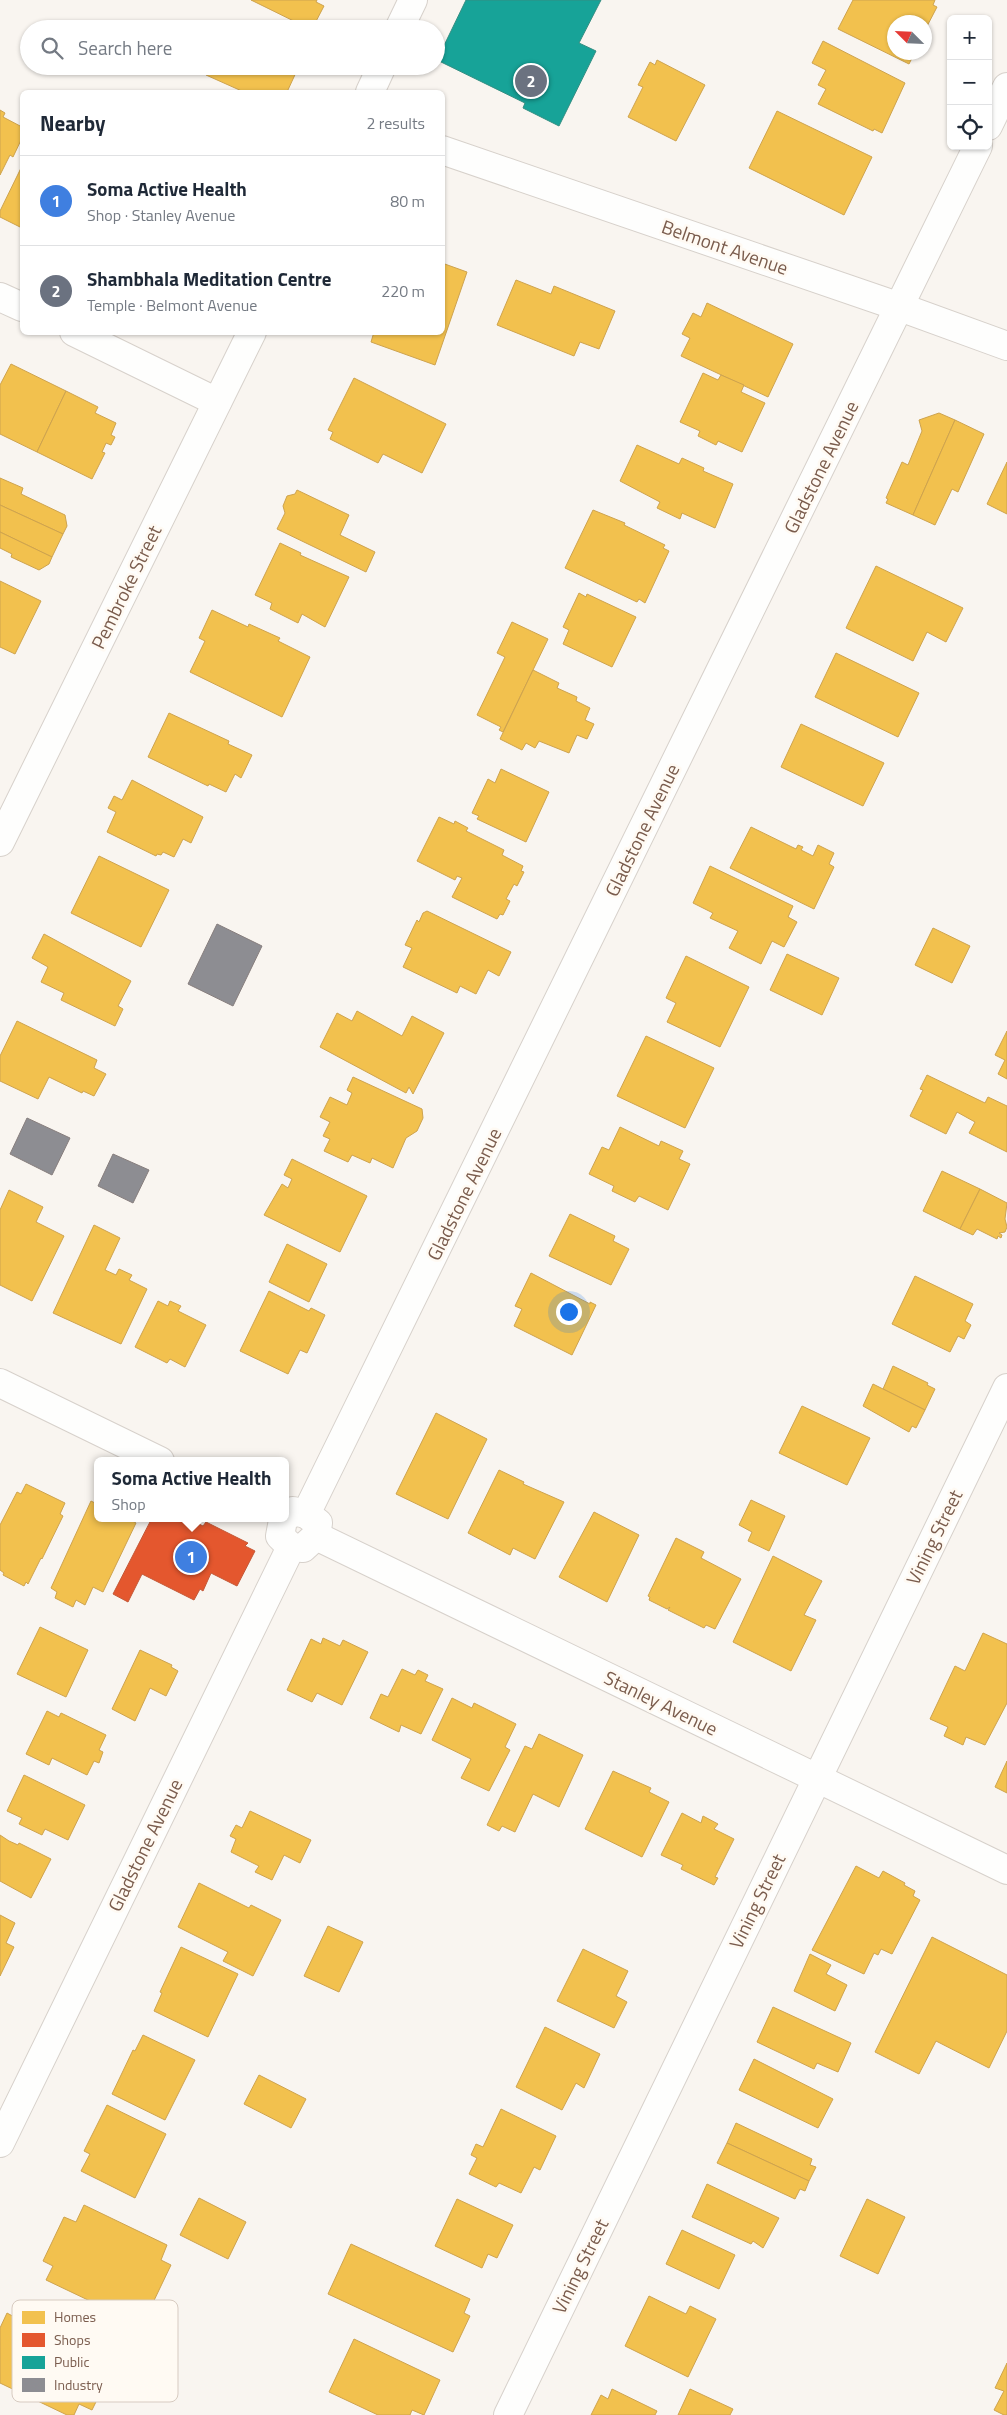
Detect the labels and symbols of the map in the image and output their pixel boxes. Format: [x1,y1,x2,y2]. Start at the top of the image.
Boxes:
north arrow [887,15,932,60]
pin: 2 [515,62,547,100]
street label: Belmont Avenue [658,211,792,282]
street label: Gladstone Avenue [776,395,865,538]
street label: Pembroke Street [83,520,168,654]
street label: Gladstone Avenue [597,758,686,901]
street label: Gladstone Avenue [419,1122,508,1265]
your location [556,1299,582,1325]
street label: Vining Street [898,1484,969,1589]
pin: 1 [175,1538,207,1576]
street label: Stanley Avenue [600,1663,723,1743]
street label: Gladstone Avenue [100,1773,189,1916]
street label: Vining Street [721,1848,792,1953]
street label: Vining Street [544,2213,615,2318]
legend [12,2300,178,2402]
text: Homes [54,2306,96,2327]
text: Shops [54,2329,90,2350]
text: Public [54,2351,90,2372]
text: Industry [54,2374,103,2395]

